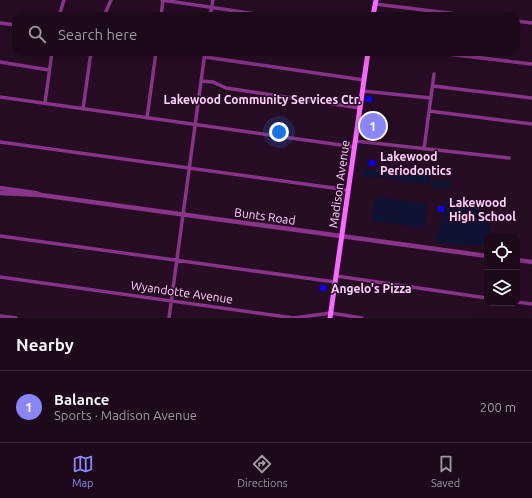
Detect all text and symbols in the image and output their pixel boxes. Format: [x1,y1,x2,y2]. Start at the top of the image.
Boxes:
search box [12,12,520,56]
icon: search [26,23,48,45]
text: Search here [58,26,137,43]
place label: Lakewood Community Services Ctr. [164,93,361,106]
marker: Lakewood Community Services Ctr. [364,94,374,104]
pin: 1 [360,111,386,141]
your location [269,122,289,142]
street label: Madison Avenue [326,139,352,229]
place label: Lakewood Periodontics [380,150,452,177]
marker: Lakewood Periodontics [367,158,377,168]
place label: Lakewood High School [449,196,516,223]
marker: Lakewood High School [436,204,446,214]
street label: Bunts Road [234,205,296,227]
map controls [484,234,520,306]
button: locate [484,234,520,270]
button: layers [484,270,520,306]
street label: Wyandotte Avenue [130,278,234,306]
place label: Angelo's Pizza [331,282,412,295]
marker: Angelo's Pizza [318,283,328,293]
text: Nearby [16,335,74,354]
text: Balance [54,391,109,408]
text: 1 [25,400,33,414]
text: 200 m [480,400,516,414]
text: Sports · Madison Avenue [54,408,197,422]
tab: Map [72,453,94,489]
tab: Directions [237,453,287,489]
tab: Saved [431,453,460,489]

